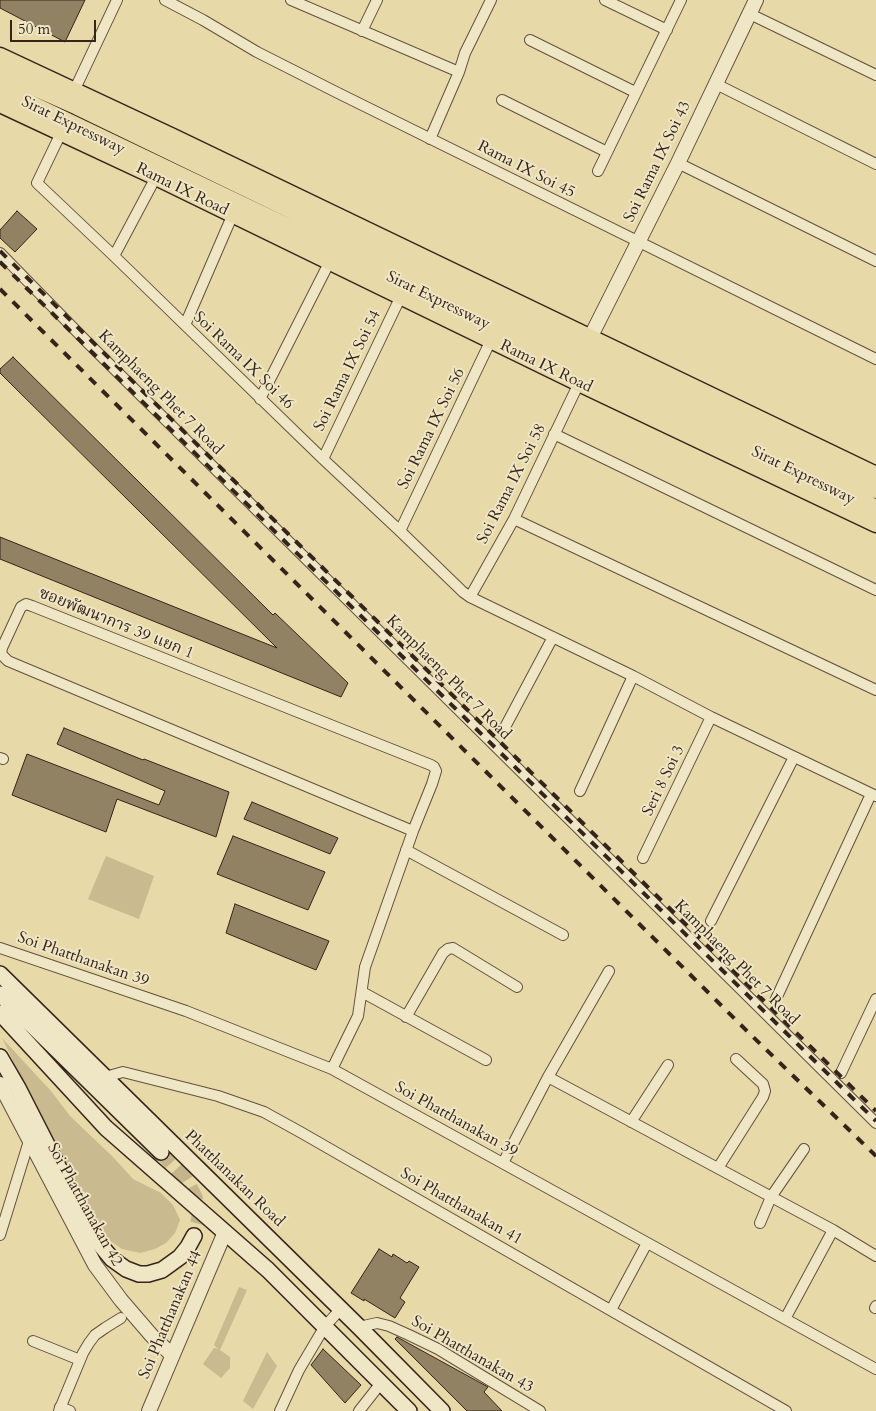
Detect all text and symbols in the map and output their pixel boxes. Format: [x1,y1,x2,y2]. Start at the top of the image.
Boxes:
scale bar [12,10,99,42]
text: 50 m [18,19,50,39]
street label: Sirat Expressway [18,93,128,159]
street label: Soi Rama IX Soi 43 [620,98,696,226]
street label: Rama IX Soi 45 [474,137,578,203]
street label: Rama IX Road [133,159,231,221]
street label: Sirat Expressway [383,268,493,334]
street label: Soi Rama IX Soi 54 [310,307,386,435]
street label: Soi Rama IX Soi 46 [189,308,297,414]
street label: Kamphaeng Phet 7 Road [94,327,226,459]
street label: Rama IX Road [497,336,595,398]
street label: Soi Rama IX Soi 56 [394,365,470,493]
street label: Soi Rama IX Soi 58 [473,421,551,547]
street label: Sirat Expressway [748,443,858,509]
street label: ซอยพัฒนาการ 39 แยก 1 [36,584,196,664]
street label: Kamphaeng Phet 7 Road [382,612,514,744]
street label: Seri 8 Soi 3 [639,743,689,819]
street label: Kamphaeng Phet 7 Road [670,897,802,1029]
street label: Soi Phatthanakan 39 [15,929,151,991]
street label: Soi Phatthanakan 39 [391,1078,521,1162]
street label: Phatthanakan Road [180,1127,288,1231]
street label: Soi Phatthanakan 42 [42,1140,126,1270]
street label: Soi Phatthanakan 41 [397,1164,525,1250]
street label: Soi Phatthanakan 44 [135,1248,207,1382]
street label: Soi Phatthanakan 43 [408,1312,536,1398]

